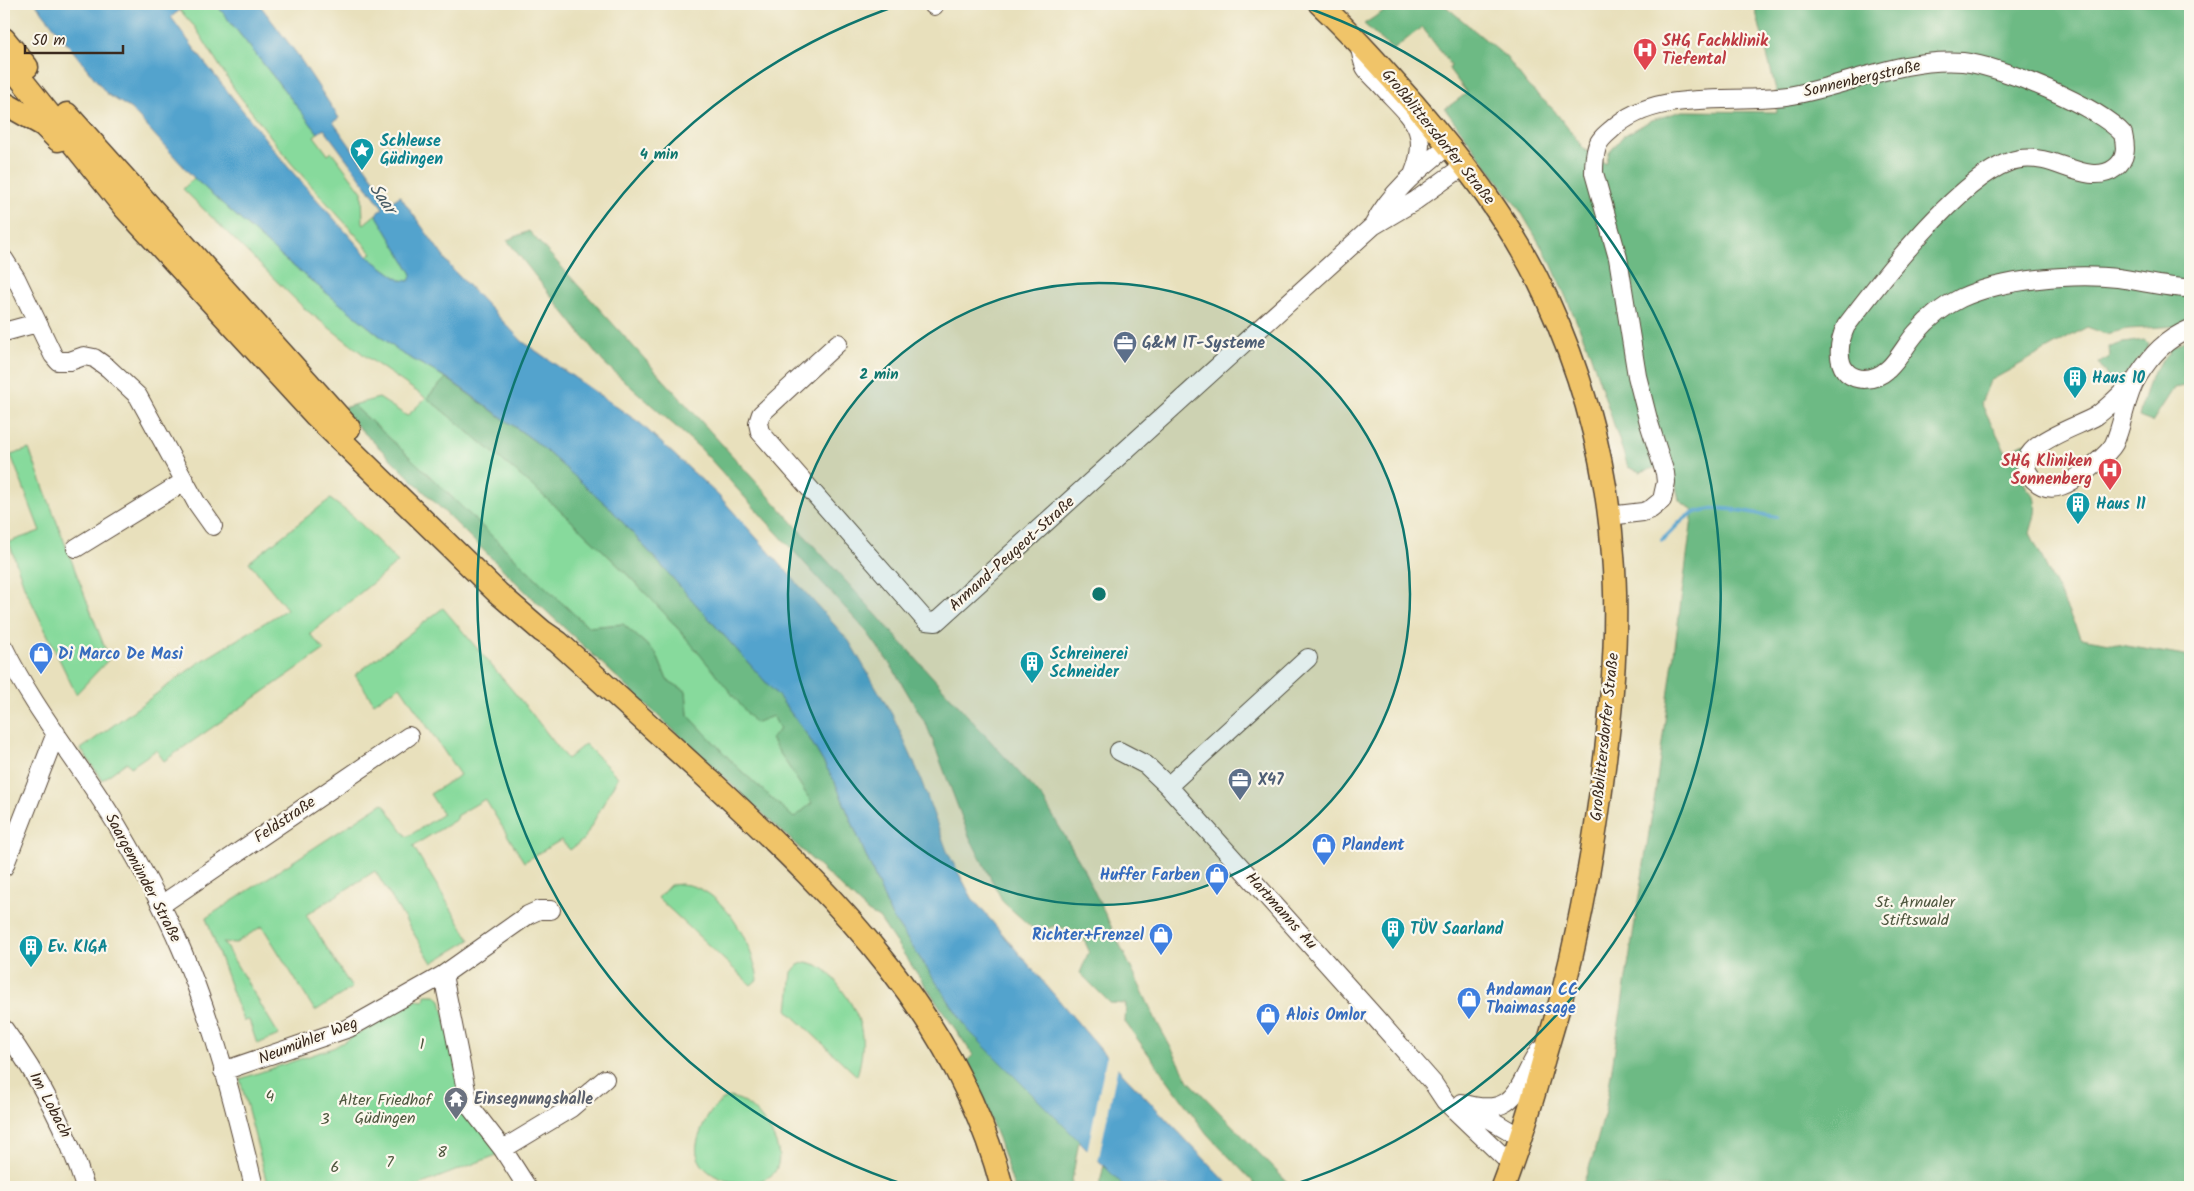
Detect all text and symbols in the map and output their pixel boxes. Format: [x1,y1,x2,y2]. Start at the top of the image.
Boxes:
scale bar [25,22,122,54]
text: 50 m [32,29,66,53]
place label: SHG Fachklinik Tiefental [1662,29,1769,72]
hospital icon: SHG Fachklinik Tiefental [1632,37,1658,71]
street label: Sonnenbergstraße [1801,53,1923,105]
street label: Großblittersdorfer Straße [1375,63,1501,211]
place label: Schleuse Güdingen [380,129,443,172]
place icon: Schleuse Güdingen [349,137,375,171]
text: 4 min [640,143,678,167]
water label: Saar [361,177,405,224]
office icon: G&M IT-Systeme [1112,330,1138,364]
place label: G&M IT-Systeme [1142,331,1265,356]
text: 2 min [859,363,899,387]
building icon: Haus 10 [2062,365,2088,399]
place label: Haus 10 [2092,366,2146,391]
place label: SHG Kliniken Sonnenberg [2001,449,2092,492]
hospital icon: SHG Kliniken Sonnenberg [2097,457,2123,491]
street label: Armand-Peugeot-Straße [943,490,1081,618]
building icon: Haus 11 [2065,491,2091,525]
place label: Haus 11 [2096,492,2146,517]
centre of rings [1090,585,1108,603]
shop icon: Di Marco De Masi [28,641,54,675]
place label: Di Marco De Masi [58,642,184,667]
place label: Schreinerei Schneider [1050,642,1129,685]
building icon: Schreinerei Schneider [1019,650,1045,684]
street label: Großblittersdorfer Straße [1584,652,1626,822]
office icon: X47 [1227,767,1253,801]
place label: X47 [1257,768,1284,793]
street label: Feldstraße [249,790,321,850]
street label: Saargemünder Straße [98,809,188,947]
shop icon: Plandent [1311,832,1337,866]
place label: Plandent [1342,833,1405,858]
shop icon: Huffer Farben [1204,862,1230,896]
place label: Huffer Farben [1100,863,1200,888]
street label: Hartmanns Au [1239,866,1323,956]
park label: St. Arnualer Stiftswald [1875,890,1957,933]
building icon: TÜV Saarland [1380,916,1406,950]
place label: TÜV Saarland [1410,917,1504,942]
shop icon: Richter+Frenzel [1148,922,1174,956]
place label: Richter+Frenzel [1032,923,1145,948]
building icon: Ev. KIGA [18,934,44,968]
place label: Ev. KIGA [48,935,108,960]
place label: Andaman CC Thaimassage [1486,978,1578,1021]
shop icon: Andaman CC Thaimassage [1456,986,1482,1020]
shop icon: Alois Omlor [1255,1002,1281,1036]
place label: Alois Omlor [1286,1003,1367,1028]
street label: Neumühler Weg [255,1011,361,1071]
park label: 1 [419,1032,425,1057]
street label: Im Lobach [22,1067,78,1143]
park label: 4 [266,1084,275,1109]
temple icon: Einsegnungshalle [443,1086,469,1120]
place label: Einsegnungshalle [474,1087,593,1112]
park label: Alter Friedhof Güdingen [338,1088,434,1131]
park label: 3 [320,1107,330,1132]
park label: 8 [437,1140,447,1165]
park label: 7 [386,1150,394,1175]
park label: 6 [331,1155,339,1180]

